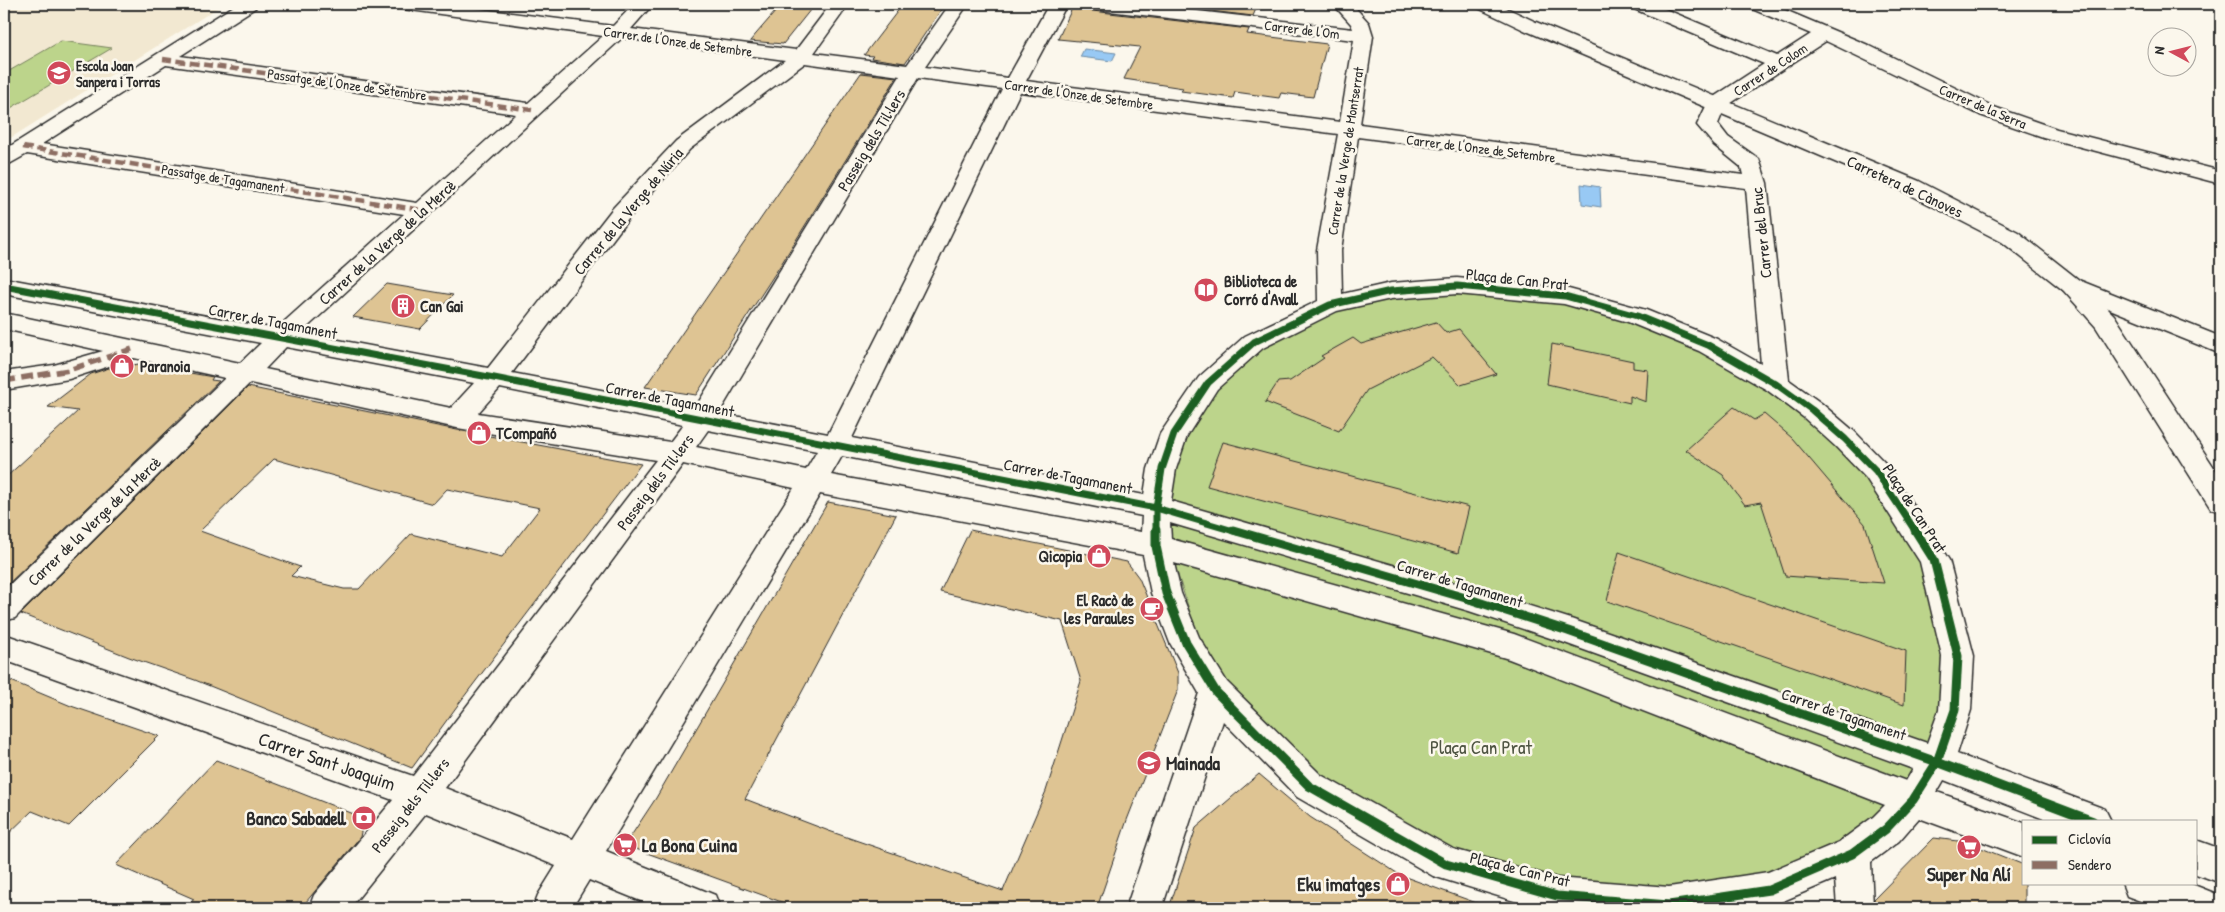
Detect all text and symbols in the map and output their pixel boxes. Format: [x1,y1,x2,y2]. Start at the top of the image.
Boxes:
street label: Carrer de l'Om [1263,15,1341,43]
street label: Carrer de l'Onze de Setembre [602,21,754,61]
north arrow [2148,28,2198,78]
street label: Carrer de Colom [1729,38,1811,100]
text: N [2149,45,2169,55]
place label: Escola Joan Sanpera i Torras [76,56,161,93]
school or university icon: Escola Joan Sanpera i Torras [46,60,72,86]
street label: Passatge de l'Onze de Setembre [266,63,428,106]
street label: Carrer de la Verge de Montserrat [1322,65,1369,237]
street label: Carrer de l'Onze de Setembre [1003,74,1155,114]
street label: Carrer de la Serra [1936,79,2030,133]
street label: Passeig dels Til·lers [832,85,910,195]
street label: Carrer de l'Onze de Setembre [1405,129,1557,167]
street label: Carrer de la Verge de Núria [568,143,688,279]
street label: Carretera de Cànoves [1843,149,1967,223]
street label: Passatge de Tagamanent [160,159,286,198]
street label: Carrer de la Verge de la Mercè [314,174,461,310]
street label: Carrer del Bruc [1745,186,1777,279]
street label: Plaça de Can Prat [1465,263,1569,295]
place label: Biblioteca de Corró d'Avall [1224,270,1299,310]
library icon: Biblioteca de Corró d'Avall [1193,277,1219,303]
building icon: Can Gai [390,293,416,319]
place label: Can Gai [420,295,464,317]
street label: Carrer de Tagamanent [207,298,340,344]
shop icon: Paranoia [109,353,135,379]
place label: Paranoia [140,355,191,377]
street label: Carrer de Tagamanent [604,376,737,422]
shop icon: TCompañó [466,420,492,446]
place label: TCompañó [495,422,557,445]
street label: Passeig dels Til·lers [612,429,698,535]
street label: Carrer de la Verge de la Mercè [22,451,166,591]
street label: Carrer de Tagamanent [1002,453,1135,499]
street label: Plaça de Can Prat [1878,459,1952,557]
shop icon: Qicopia [1086,543,1112,569]
place label: Qicopia [1039,545,1083,568]
street label: Carrer de Tagamanent [1394,553,1526,613]
place label: El Racò de les Paraules [1064,589,1135,629]
cafe icon: El Racò de les Paraules [1139,596,1165,622]
street label: Carrer de Tagamanent [1779,682,1910,746]
street label: Carrer Sant Joaquim [255,725,399,797]
park label: Plaça Can Prat [1430,734,1533,760]
school or university icon: Mainada [1136,750,1162,776]
place label: Mainada [1166,750,1220,776]
street label: Passeig dels Til·lers [366,753,454,857]
place label: Banco Sabadell [246,805,347,831]
bank icon: Banco Sabadell [351,805,377,831]
legend [2022,820,2198,884]
text: Ciclovía [2068,828,2111,849]
supermarket icon: La Bona Cuina [612,832,638,858]
place label: La Bona Cuina [642,832,737,858]
supermarket icon: Super Na Alí [1956,834,1982,860]
street label: Plaça de Can Prat [1468,846,1573,892]
text: Sendero [2068,854,2111,875]
place label: Super Na Alí [1927,861,2011,888]
place label: Eku imatges [1297,871,1381,898]
shop icon: Eku imatges [1385,871,1411,897]

